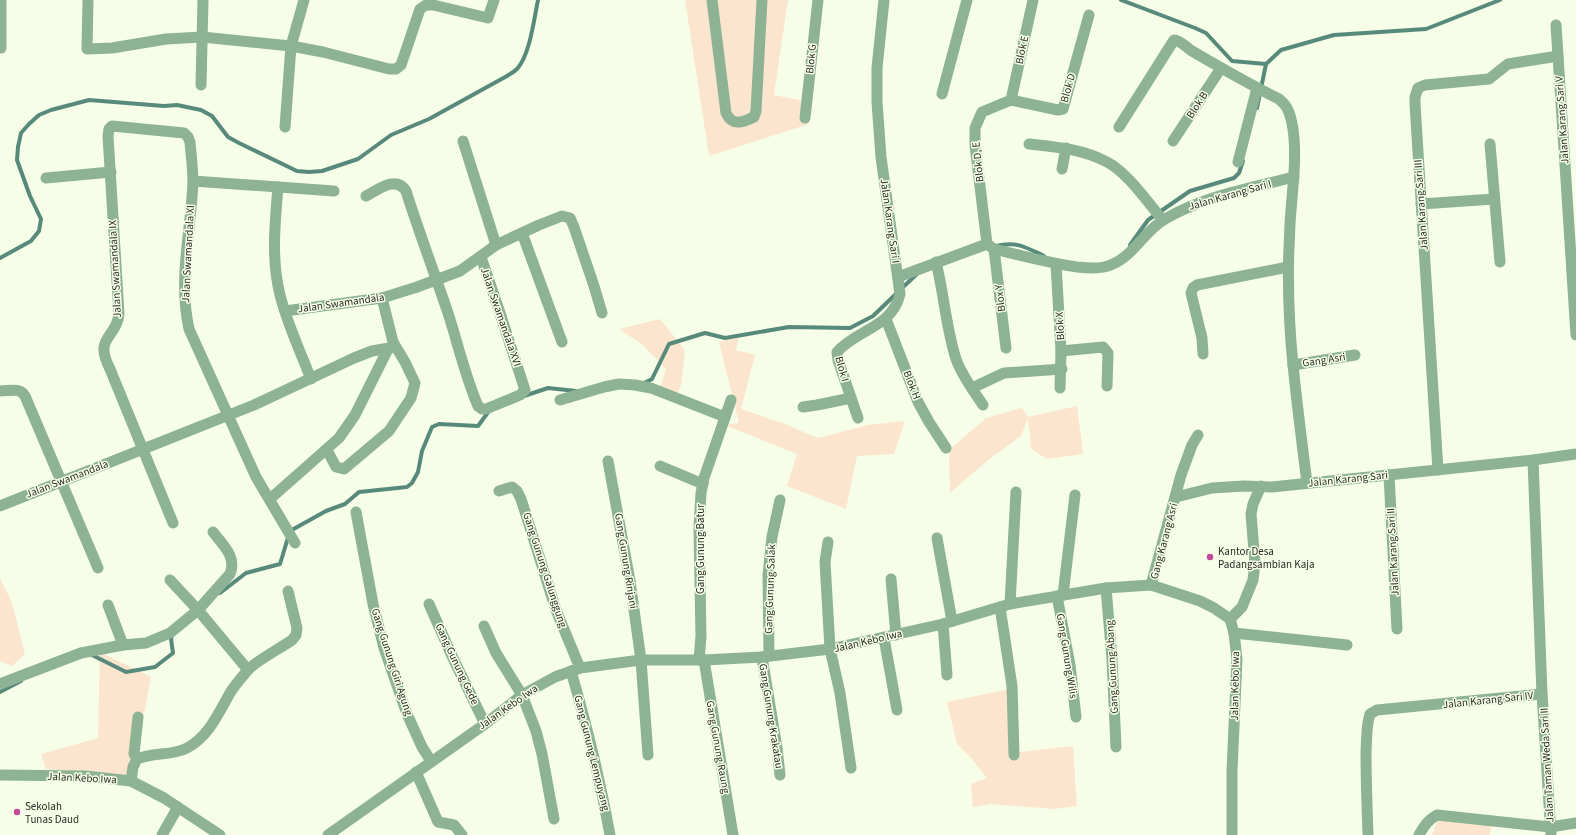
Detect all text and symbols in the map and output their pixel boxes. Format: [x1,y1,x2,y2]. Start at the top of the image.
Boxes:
street label: Blok E [1012,34,1032,66]
street label: Blok G [802,43,820,75]
street label: Blok D [1057,71,1079,104]
street label: Jalan Karang Sari V [1551,75,1573,164]
street label: Blok B [1183,88,1212,121]
street label: Blok D, E [968,141,988,183]
street label: Jalan Karang Sari III [1410,159,1432,251]
street label: Jalan Karang Sari I [1187,176,1273,214]
street label: Jalan Karang Sari I [877,178,903,264]
street label: Jalan Swamandala XI [178,205,198,303]
street label: Jalan Swamandala IX [105,219,125,318]
street label: Jalan Swamandala XVI [477,266,525,368]
street label: Blox Y [991,283,1009,313]
street label: Jalan Swamandala [297,289,385,317]
street label: Blok X [1052,311,1068,341]
street label: Gang Asri [1301,349,1347,371]
street label: Blok I [831,355,853,383]
street label: Blok H [900,368,924,402]
street label: Jalan Swamandala [24,456,110,502]
street label: Jalan Karang Sari [1307,467,1389,491]
street label: Gang Karang Asri [1147,501,1181,581]
street label: Gang Gunung Batur [693,504,708,594]
street label: Jalan Karang Sari II [1383,508,1403,596]
street label: Gang Gunung Galunggung [519,510,571,630]
street label: Gang Gunung Rinjani [611,512,641,610]
street label: Gang Gunung Salak [761,543,779,634]
place label: Kantor Desa Padangsambian Kaja [1218,544,1315,572]
marker: Kantor Desa Padangsambian Kaja [1205,552,1215,562]
street label: Gang Gunung Giri Agung [368,606,417,718]
street label: Gang Gunung Wilis [1053,612,1081,700]
street label: Gang Gunung Abang [1102,619,1122,714]
street label: Gang Gunung Gede [432,621,483,708]
street label: Jalan Kebo Iwa [832,626,904,656]
street label: Jalan Kebo Iwa [1227,651,1243,721]
street label: Gang Gunung Krakatau [755,663,787,769]
street label: Jalan Kebo Iwa [475,681,541,733]
street label: Jalan Karang Sari IV [1442,688,1534,712]
street label: Gang Gunung Lempuyang [570,694,614,813]
street label: Gang Gunung Raung [702,699,734,795]
street label: Jalan Taman Weda Sari II [1537,707,1557,823]
street label: Jalan Kebo Iwa [47,769,117,787]
place label: Sekolah Tunas Daud [25,799,79,827]
marker: Sekolah Tunas Daud [12,807,22,817]

